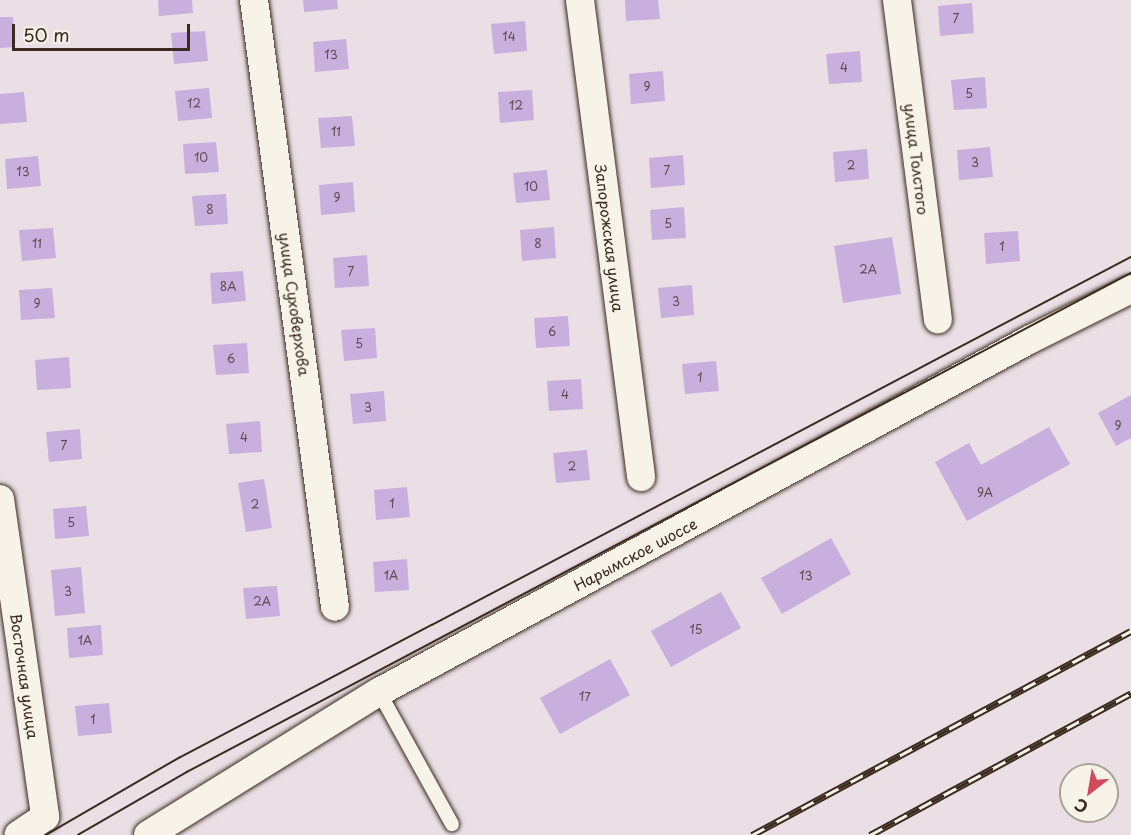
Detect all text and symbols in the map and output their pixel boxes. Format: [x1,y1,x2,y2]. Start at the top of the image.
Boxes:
scale bar [15,12,194,50]
house number: 7 [953,12,959,26]
text: 50 m [23,21,70,48]
house number: 14 [502,30,516,44]
house number: 13 [324,48,338,62]
house number: 4 [840,61,848,75]
house number: 9 [643,80,651,94]
house number: 5 [965,87,973,101]
house number: 12 [187,97,201,111]
house number: 12 [509,99,523,113]
street label: улица Толстого [901,102,933,216]
house number: 11 [331,125,341,139]
house number: 10 [194,151,208,165]
house number: 3 [971,156,979,170]
house number: 2 [847,159,855,173]
street label: Запорожская улица [592,163,628,313]
house number: 7 [664,164,670,178]
house number: 13 [16,165,30,179]
house number: 10 [524,180,538,194]
house number: 9 [333,191,341,205]
house number: 8 [206,203,214,217]
house number: 5 [664,217,672,231]
street label: улица Суховерхова [276,231,314,377]
house number: 11 [32,237,42,251]
house number: 8 [534,237,542,251]
house number: 1 [999,240,1005,254]
house number: 2А [859,263,877,277]
house number: 7 [348,265,354,279]
house number: 8А [220,280,236,294]
house number: 3 [672,295,680,309]
house number: 9 [33,297,41,311]
house number: 6 [548,325,556,339]
house number: 5 [355,337,363,351]
house number: 6 [227,352,235,366]
house number: 1 [697,371,703,385]
house number: 4 [561,388,569,402]
house number: 3 [364,401,372,415]
house number: 9 [1114,419,1122,433]
house number: 4 [240,431,248,445]
house number: 7 [61,439,67,453]
house number: 2 [568,460,576,474]
house number: 9А [977,486,993,500]
house number: 1 [389,497,395,511]
house number: 2 [251,498,259,512]
street label: Нарымское шоссе [570,514,700,594]
house number: 5 [67,516,75,530]
house number: 1А [384,569,398,583]
house number: 13 [799,569,813,583]
house number: 3 [64,585,72,599]
house number: 2А [253,595,271,609]
street label: Восточная улица [7,612,43,740]
house number: 15 [689,623,703,637]
house number: 1А [78,634,92,648]
house number: 17 [579,690,591,704]
house number: 1 [90,713,96,727]
north arrow [1059,763,1119,823]
text: С [1069,793,1092,820]

